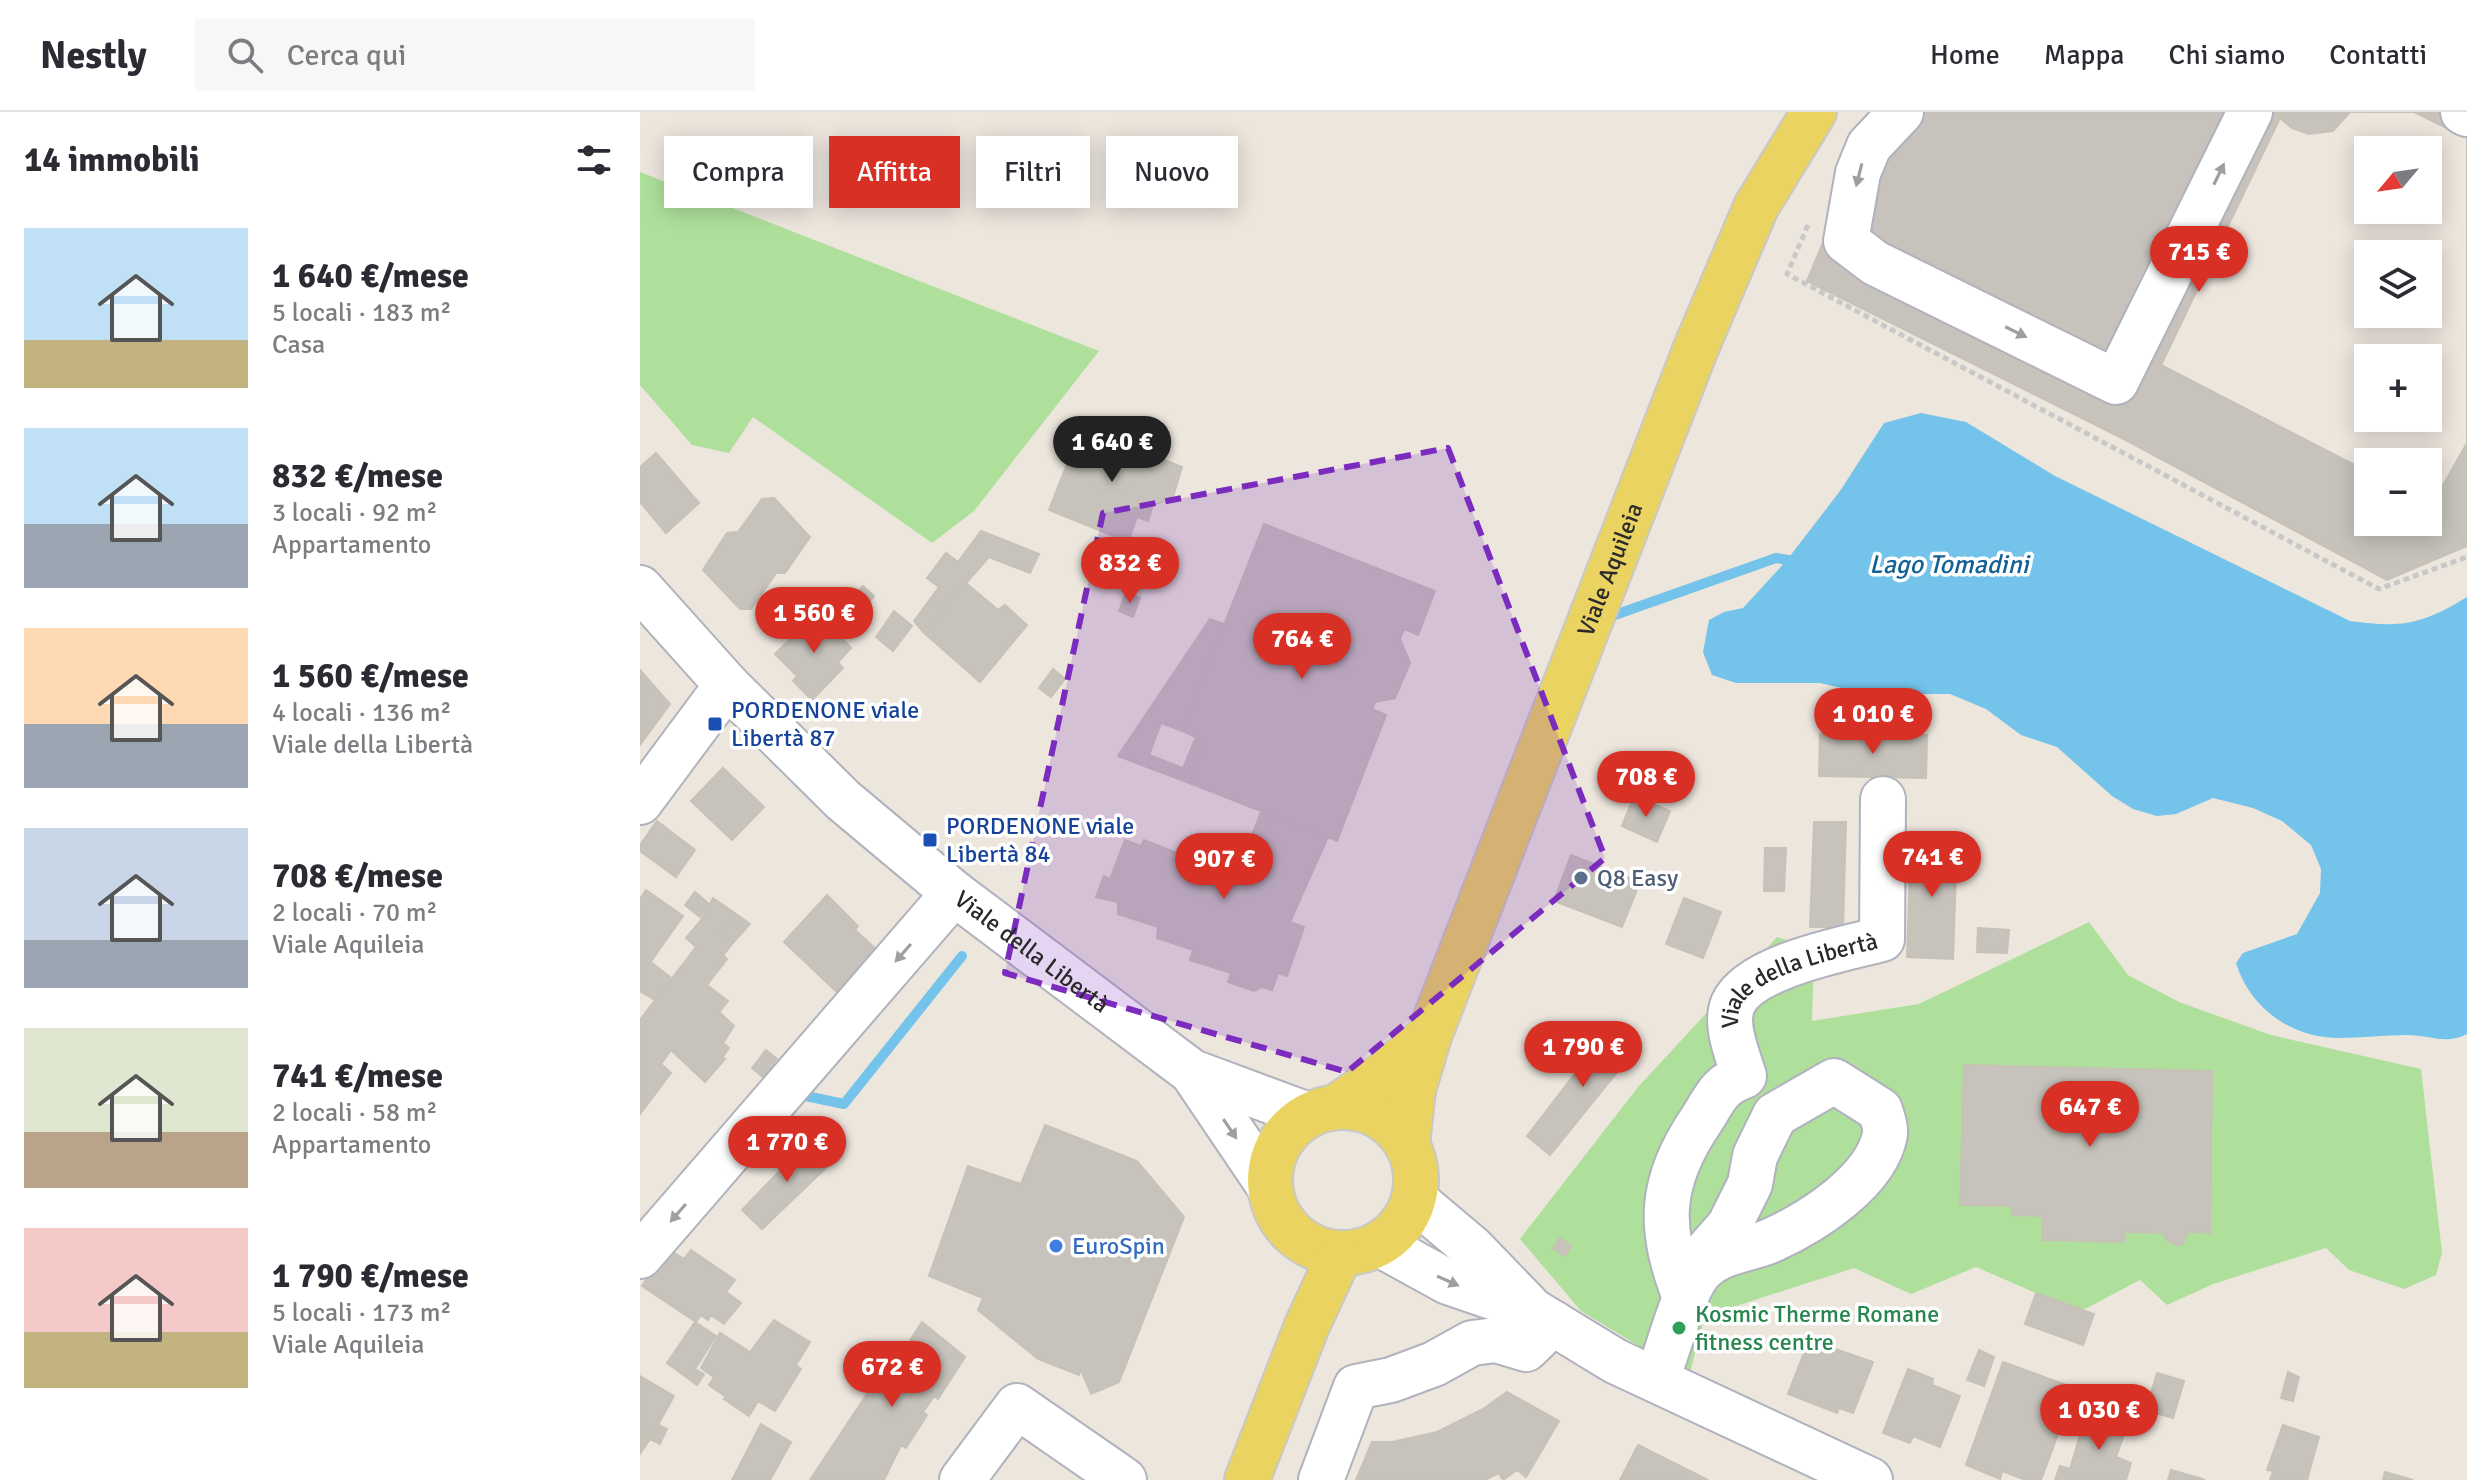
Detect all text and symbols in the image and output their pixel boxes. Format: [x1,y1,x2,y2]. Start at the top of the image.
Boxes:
search box [195,19,755,91]
text: Nestly [40,32,147,79]
icon: search [223,33,267,77]
text: Cerca qui [287,37,406,74]
text: Home [1930,38,2000,72]
text: Mappa [2044,38,2125,72]
text: Chi siamo [2169,38,2285,72]
text: Contatti [2329,38,2427,72]
chip: Compra [664,136,813,208]
chip: Affitta [829,136,960,208]
chip: Filtri [976,136,1090,208]
chip: Nuovo [1106,136,1238,208]
north arrow [2354,136,2442,224]
map controls [2354,136,2442,536]
icon: filters [572,138,616,182]
text: 14 immobili [24,139,200,181]
one-way arrow [2213,162,2226,185]
one-way arrow [1852,163,1864,188]
pin: 715 € [2143,226,2255,294]
text: 715 € [2168,236,2230,268]
button: layers [2354,240,2442,328]
text: 1 640 €/mese [272,255,469,297]
icon: home [88,260,184,356]
text: 5 locali · 183 m² [272,297,452,329]
one-way arrow [2005,326,2028,339]
text: Casa [272,329,325,361]
button: + [2354,344,2442,432]
pin: 1 640 € [1038,416,1186,484]
text: 1 640 € [1071,426,1153,458]
button: − [2354,448,2442,536]
text: 832 €/mese [272,455,443,497]
icon: home [88,460,184,556]
text: 3 locali · 92 m² [272,497,437,529]
street label: Viale Aquileia [1571,498,1649,641]
text: Appartamento [272,529,431,561]
pin: 832 € [1074,537,1186,605]
text: 832 € [1099,547,1161,579]
water label: Lago Tomadini [1869,549,2032,581]
pin: 1 560 € [740,587,888,655]
text: 1 560 € [773,597,855,629]
pin: 764 € [1246,613,1358,681]
text: 764 € [1271,623,1333,655]
text: 1 560 €/mese [272,655,469,697]
icon: home [88,660,184,756]
pin: 1 010 € [1799,688,1947,756]
place label: PORDENONE viale Libertà 87 [731,695,919,753]
text: 4 locali · 136 m² [272,697,452,729]
text: 1 010 € [1832,698,1914,730]
marker: PORDENONE viale Libertà 87 [706,715,724,733]
text: Viale della Libertà [272,729,473,761]
pin: 708 € [1590,751,1702,819]
text: 708 € [1615,761,1677,793]
place label: PORDENONE viale Libertà 84 [946,811,1134,869]
marker: PORDENONE viale Libertà 84 [921,831,939,849]
pin: 741 € [1876,831,1988,899]
pin: 907 € [1168,833,1280,901]
text: 741 € [1901,841,1963,873]
text: 907 € [1193,843,1255,875]
text: 708 €/mese [272,855,443,897]
icon: home [88,860,184,956]
place label: Q8 Easy [1597,863,1678,893]
marker: Q8 Easy [1572,869,1590,887]
street label: Viale della Libertà [949,884,1115,1019]
text: 2 locali · 70 m² [272,897,437,929]
street label: Viale della Libertà [1715,926,1881,1029]
text: Viale Aquileia [272,929,425,961]
one-way arrow [895,942,912,962]
pin: 1 790 € [1509,1021,1657,1089]
text: 1 790 € [1542,1031,1624,1063]
text: 741 €/mese [272,1055,443,1097]
icon: home [88,1060,184,1156]
pin: 647 € [2034,1081,2146,1149]
text: 647 € [2059,1091,2121,1123]
text: 2 locali · 58 m² [272,1097,437,1129]
pin: 1 770 € [713,1116,861,1184]
one-way arrow [1223,1119,1238,1140]
text: 1 770 € [746,1126,828,1158]
text: Appartamento [272,1129,431,1161]
one-way arrow [670,1204,688,1223]
place label: EuroSpin [1072,1231,1165,1261]
marker: EuroSpin [1047,1237,1065,1255]
text: 1 790 €/mese [272,1255,469,1297]
icon: home [88,1260,184,1356]
one-way arrow [1436,1274,1460,1287]
text: 5 locali · 173 m² [272,1297,452,1329]
place label: Kosmic Therme Romane fitness centre [1695,1299,1939,1357]
marker: Kosmic Therme Romane fitness centre [1670,1319,1688,1337]
text: Viale Aquileia [272,1329,425,1361]
pin: 672 € [836,1341,948,1409]
text: 672 € [861,1351,923,1383]
pin: 1 030 € [2025,1384,2173,1452]
text: 1 030 € [2058,1394,2140,1426]

